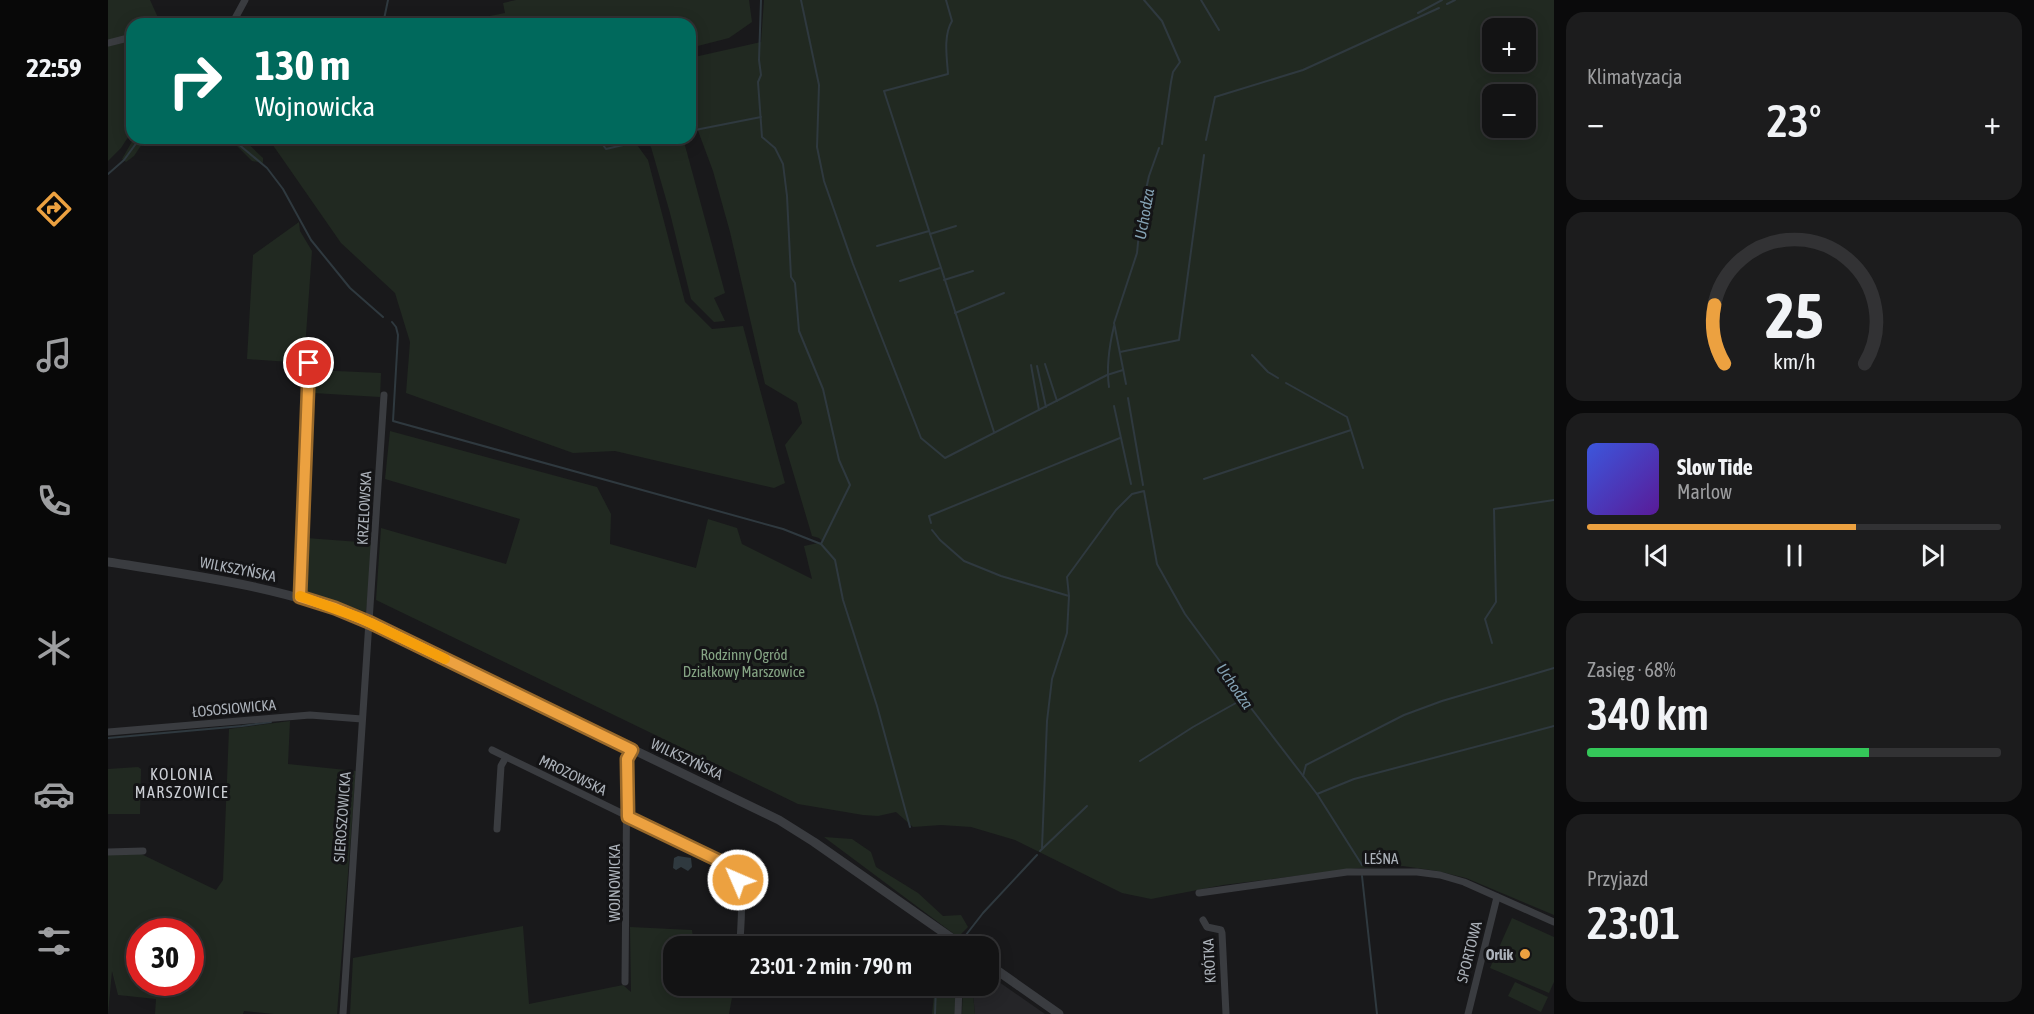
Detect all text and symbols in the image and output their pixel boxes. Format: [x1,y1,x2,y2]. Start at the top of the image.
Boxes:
map controls [1482,18,1536,138]
button: + [1482,18,1536,72]
text: 130 m [255,41,350,89]
icon: right [156,42,234,120]
text: 22:59 [26,52,82,83]
text: Klimatyzacja [1587,65,1682,88]
button: − [1482,84,1536,138]
text: Wojnowicka [255,91,375,122]
text: 23° [1767,95,1821,147]
text: − [1587,103,1604,141]
text: + [1984,103,2001,141]
water label: Uchodza [1131,187,1157,241]
icon: directions [33,188,75,230]
text: 25 [1765,280,1823,351]
icon: music [33,334,75,376]
pin [283,337,334,388]
icon: arrive [292,346,325,379]
text: km/h [1773,349,1815,374]
text: Slow Tide [1677,454,1753,480]
street label: KRZELOWSKA [354,470,374,545]
icon: phone [33,480,75,522]
text: Marlow [1677,480,1732,503]
icon: previous [1640,539,1673,572]
icon: pause [1778,539,1811,572]
icon: next [1916,539,1949,572]
street label: WILKSZYŃSKA [198,553,278,585]
icon: climate [33,627,75,669]
park label: Rodzinny Ogród Działkowy Marszowice [683,646,805,680]
text: Zasięg · 68% [1587,658,1676,681]
water label: Uchodza [1213,660,1257,713]
text: 340 km [1587,688,1709,740]
street label: ŁOSOSIOWICKA [191,696,277,720]
street label: WILKSZYŃSKA [648,735,726,783]
street label: MROZOWSKA [536,751,610,799]
district label: KOLONIA MARSZOWICE [135,765,229,801]
street label: SIEROSZOWICKA [330,771,354,863]
icon: car [33,773,75,815]
street label: WOJNOWICKA [606,844,623,922]
position arrow [706,848,770,912]
street label: LEŚNA [1364,850,1399,867]
text: Przyjazd [1587,867,1649,890]
text: 23:01 [1587,897,1681,949]
speed limit sign: 30 [126,918,204,996]
street label: SPORTOWA [1453,919,1485,984]
icon: filters [33,920,75,962]
street label: KRÓTKA [1199,938,1219,984]
place label: Orlik [1486,946,1513,963]
marker: Orlik [1518,947,1532,961]
text: 23:01 · 2 min · 790 m [750,953,912,979]

